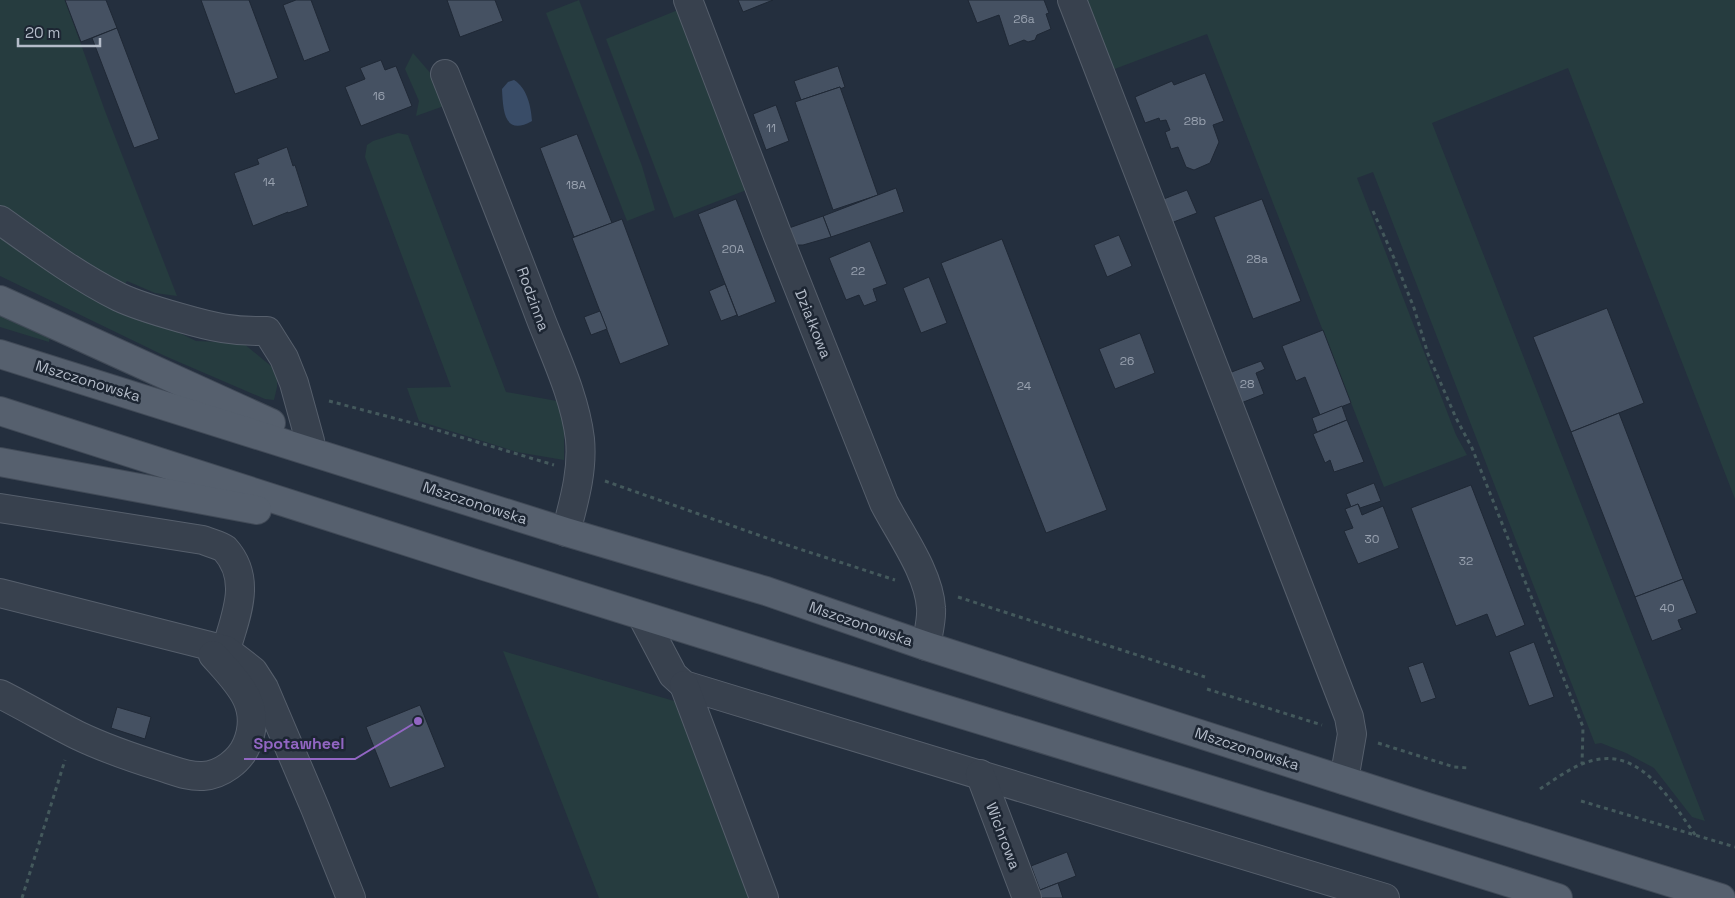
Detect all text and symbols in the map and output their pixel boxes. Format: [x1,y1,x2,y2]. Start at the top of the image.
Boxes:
house number: 26a [1013,11,1035,27]
scale bar [18,15,100,47]
text: 20 m [25,23,60,42]
house number: 16 [373,88,385,104]
house number: 28b [1184,113,1206,129]
house number: 11 [766,120,776,136]
house number: 14 [263,174,276,190]
house number: 18A [566,177,586,193]
house number: 20A [722,241,745,257]
house number: 28a [1246,251,1268,267]
house number: 22 [851,263,865,279]
street label: Rodzinna [513,264,554,334]
street label: Działkowa [791,286,836,361]
house number: 26 [1120,353,1134,369]
street label: Mszczonowska [33,356,143,406]
house number: 28 [1240,376,1254,392]
house number: 24 [1017,378,1032,394]
street label: Mszczonowska [421,477,530,528]
house number: 30 [1365,531,1379,547]
house number: 32 [1459,553,1473,569]
street label: Mszczonowska [807,597,916,650]
house number: 40 [1659,600,1675,616]
street label: Mszczonowska [1193,723,1302,774]
callout: Spotawheel [244,728,355,759]
text: Spotawheel [253,733,345,754]
street label: Wichrowa [982,800,1025,872]

